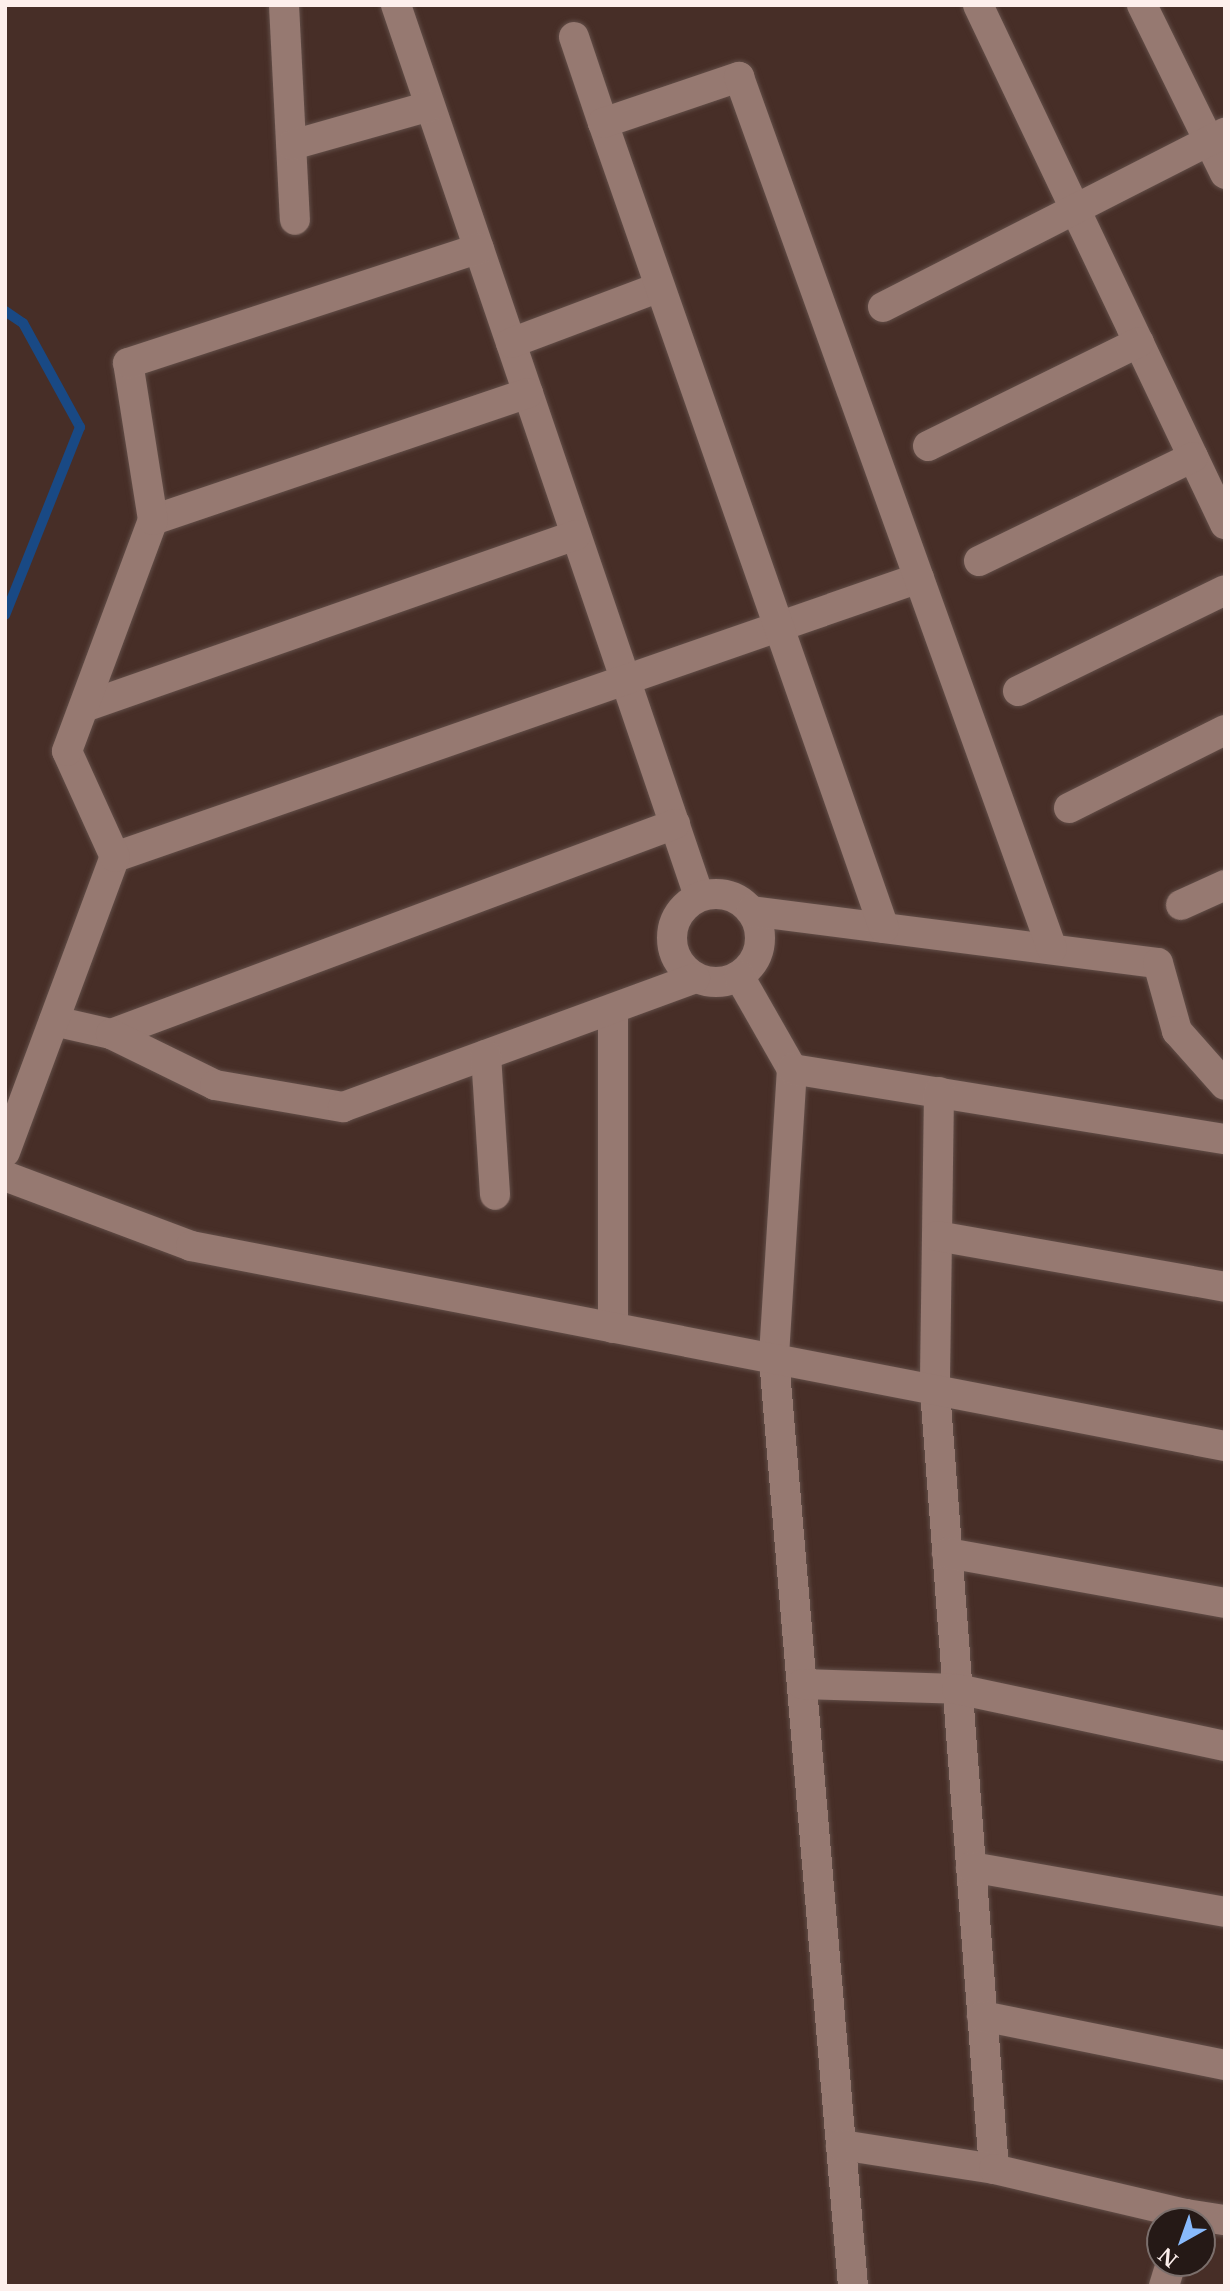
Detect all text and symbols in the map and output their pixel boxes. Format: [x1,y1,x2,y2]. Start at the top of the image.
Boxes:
north arrow [1146,2207,1216,2277]
text: N [1154,2242,1183,2271]

